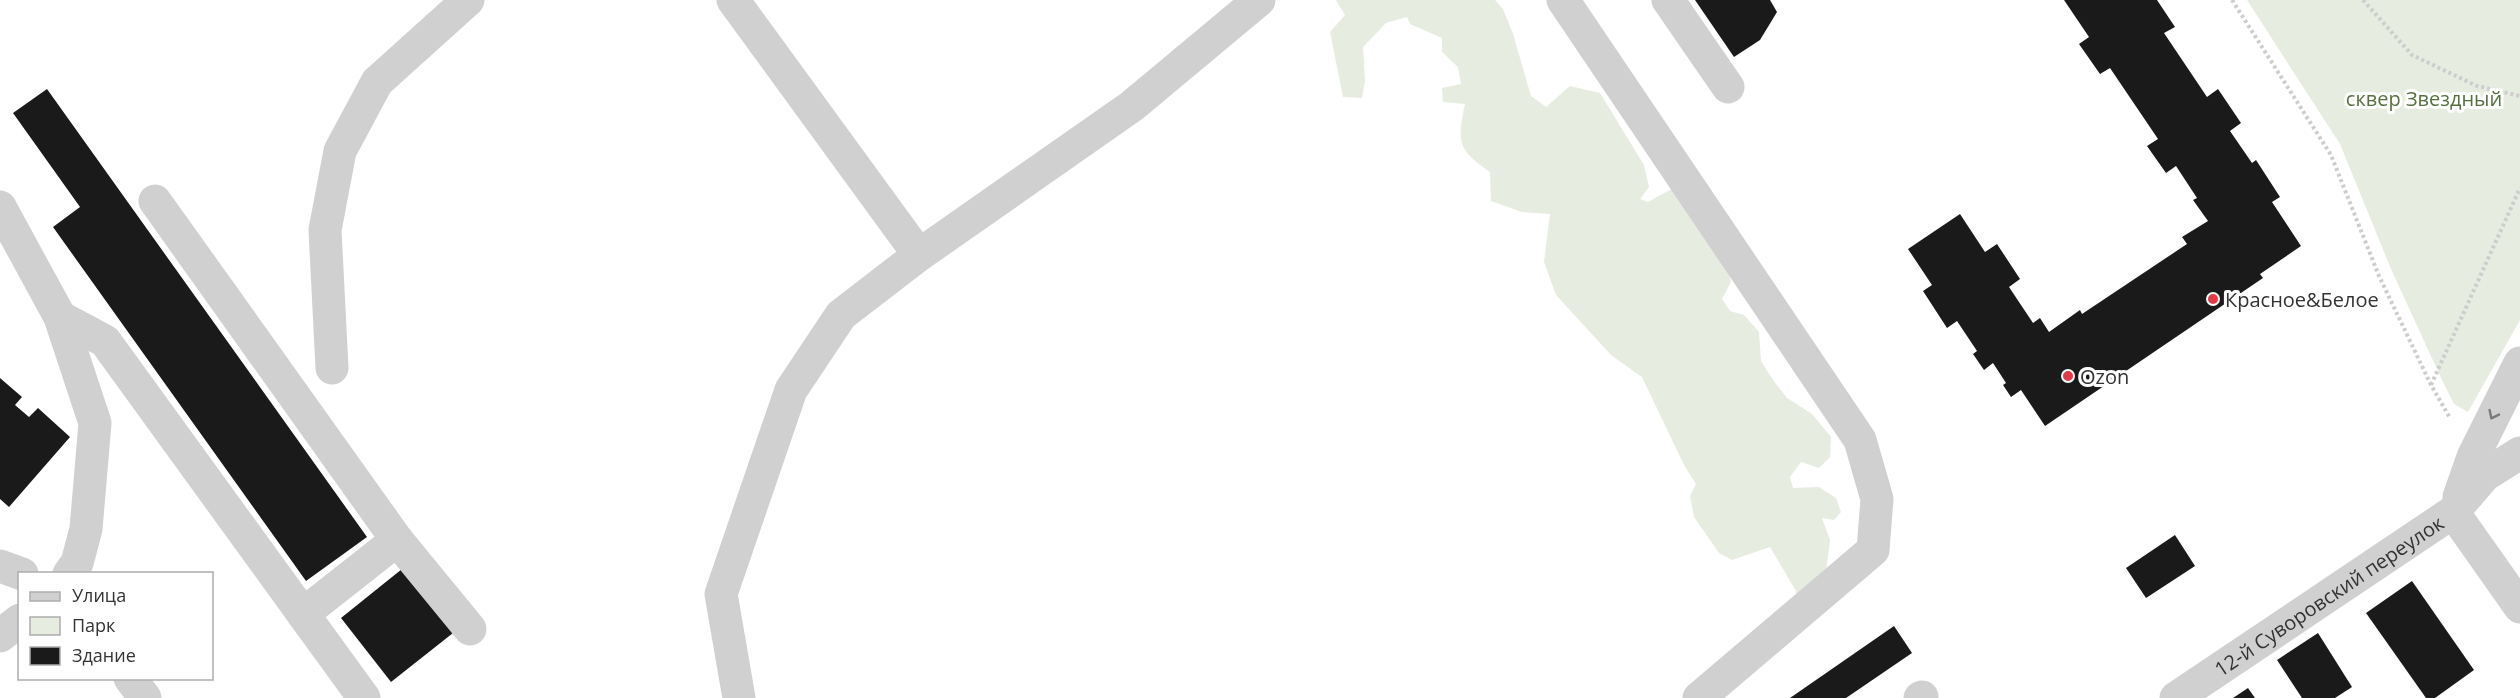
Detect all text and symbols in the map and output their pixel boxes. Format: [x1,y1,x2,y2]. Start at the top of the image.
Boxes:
park label: сквер Звездный [2346,85,2502,112]
place label: Красное&Белое [2225,286,2379,313]
marker: Красное&Белое [2206,292,2220,306]
place label: Ozon [2080,363,2129,390]
marker: Ozon [2061,369,2075,383]
one-way arrow [2489,409,2501,420]
street label: 12-й Суворовский переулок [2209,508,2449,682]
legend [18,572,213,680]
text: Улица [72,583,126,607]
text: Парк [72,613,116,637]
text: Здание [72,643,136,667]

